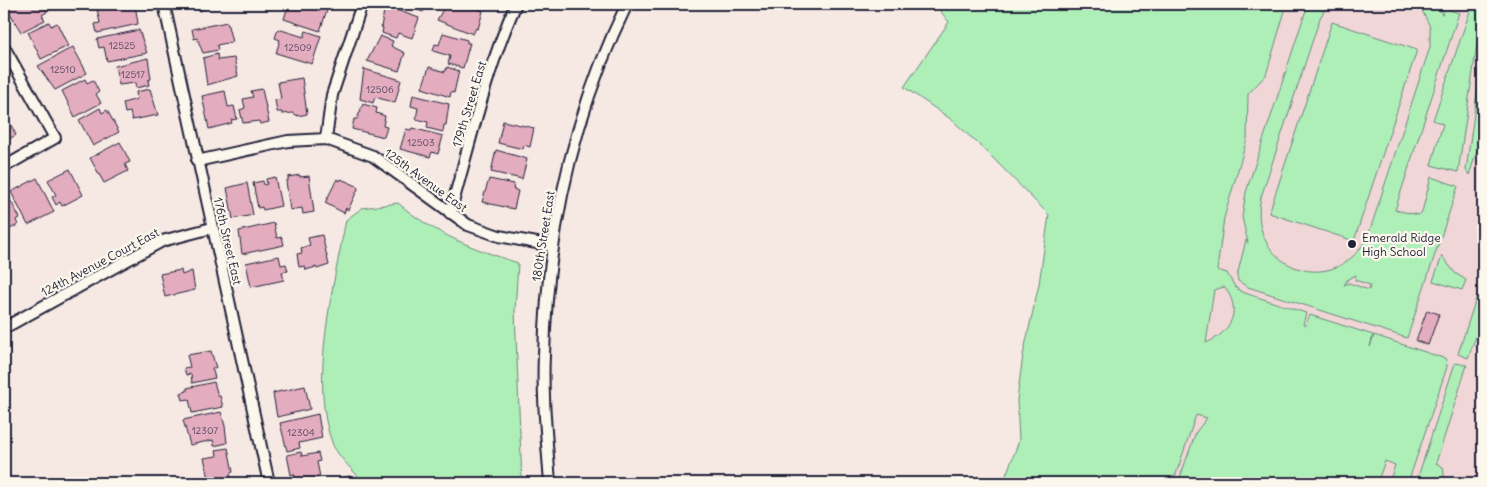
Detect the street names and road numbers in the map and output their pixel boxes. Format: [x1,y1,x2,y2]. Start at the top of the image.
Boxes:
street label: 179th Street East [449,59,489,149]
street label: 125th Avenue East [382,145,470,215]
street label: 180th Street East [528,190,558,282]
street label: 176th Street East [211,196,245,286]
street label: 124th Avenue Court East [38,224,162,300]

